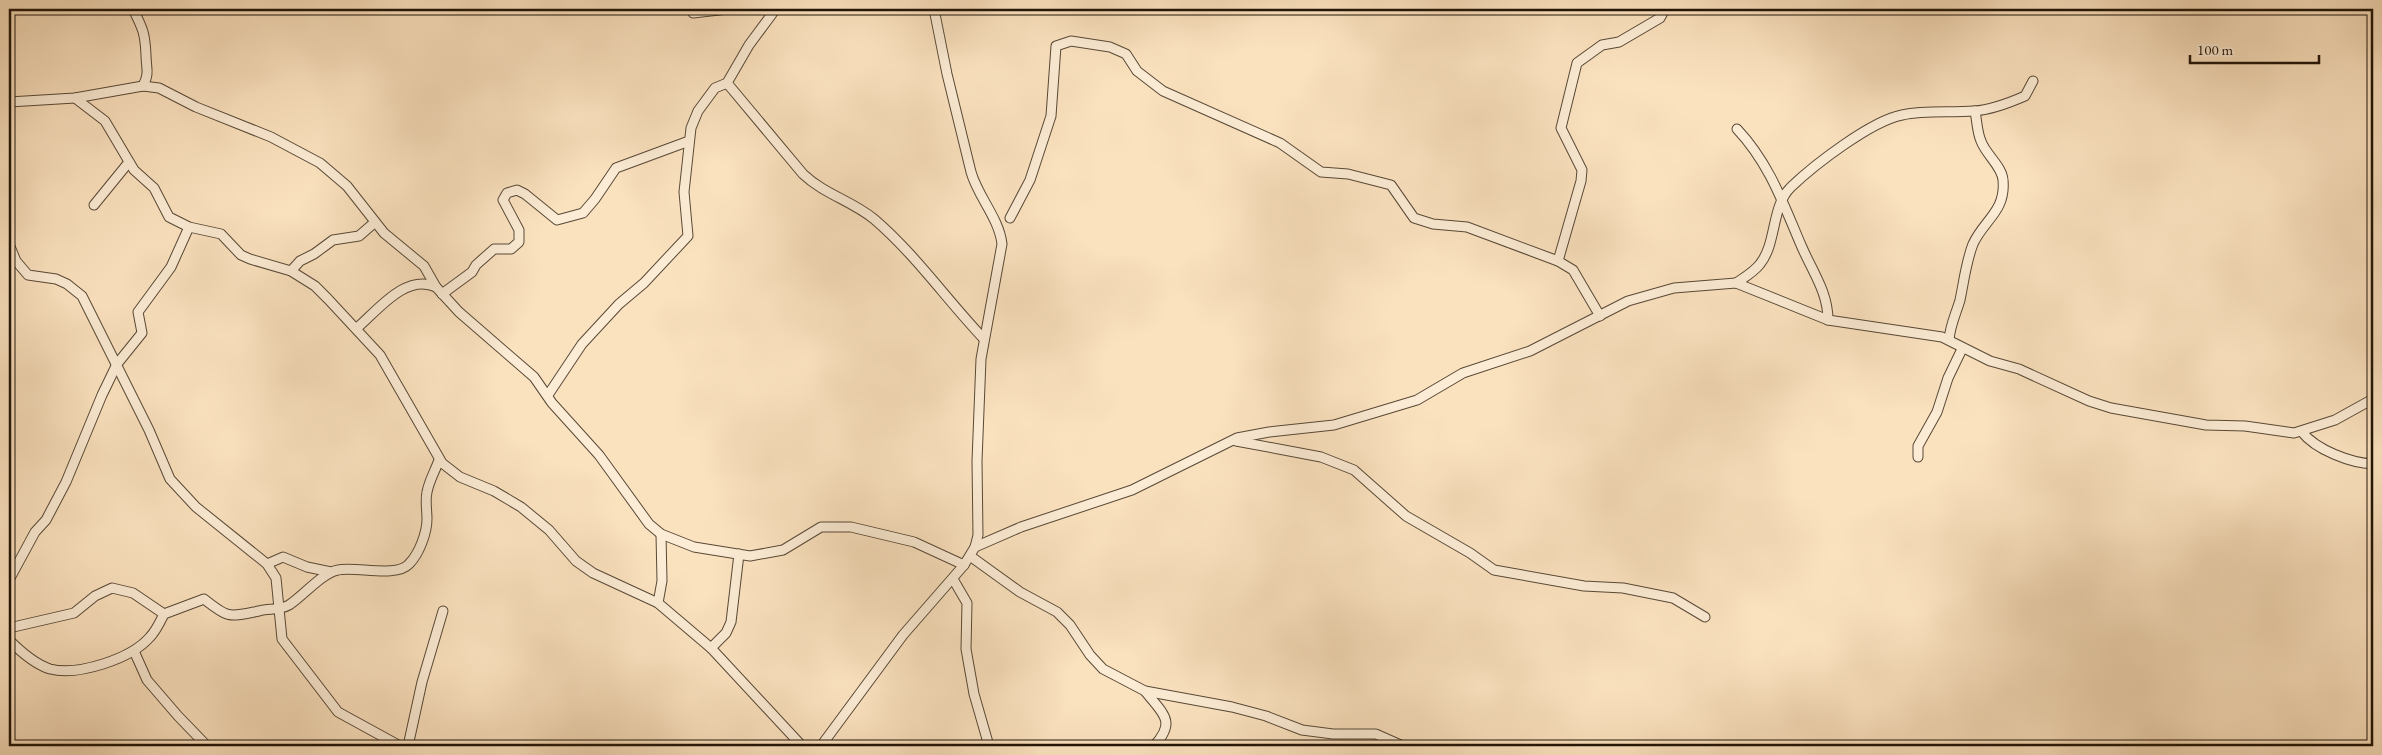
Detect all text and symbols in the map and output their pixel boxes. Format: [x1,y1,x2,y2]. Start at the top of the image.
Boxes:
scale bar [2190,32,2318,64]
text: 100 m [2197,40,2234,59]

